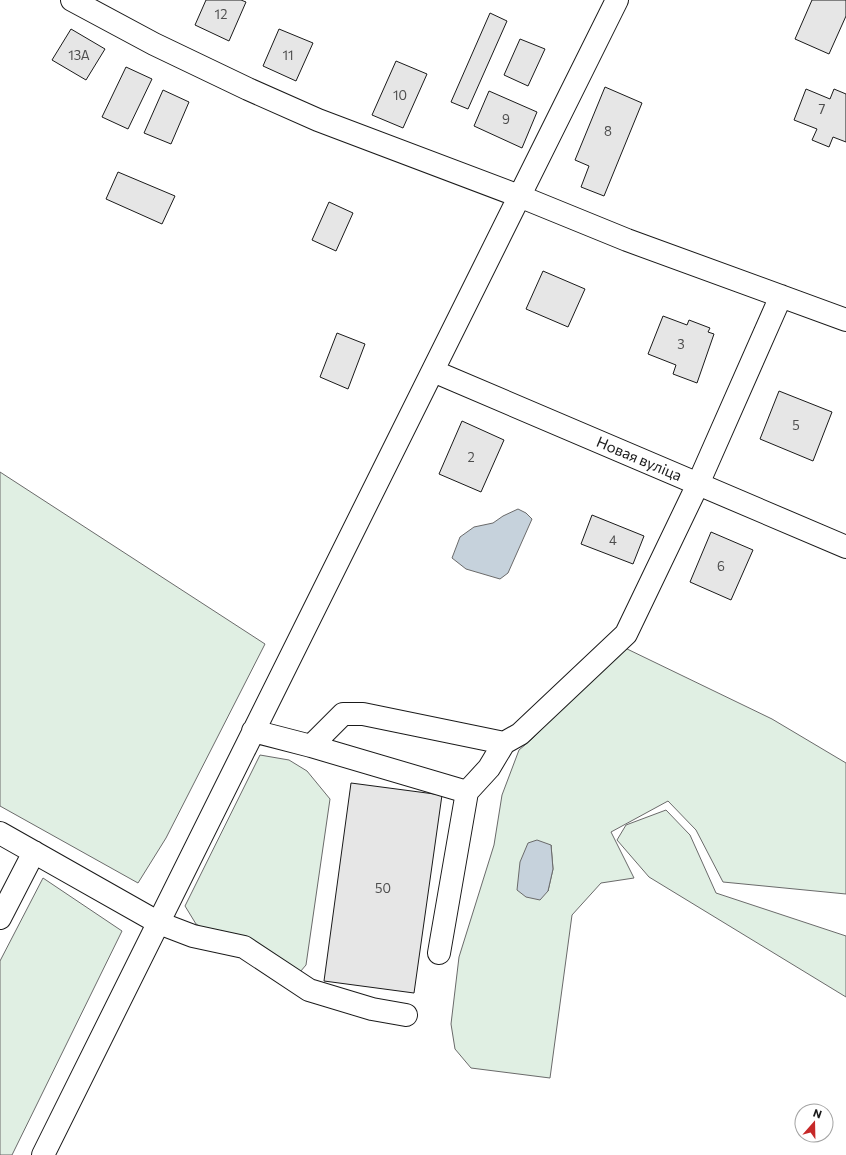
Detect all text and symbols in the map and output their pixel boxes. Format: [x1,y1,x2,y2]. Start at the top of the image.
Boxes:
house number: 12 [215,6,227,22]
house number: 13А [68,47,90,63]
house number: 11 [282,47,294,63]
house number: 10 [393,87,407,103]
house number: 7 [819,101,826,117]
house number: 9 [502,111,510,127]
house number: 8 [604,123,612,139]
house number: 3 [677,336,685,352]
house number: 5 [792,417,800,433]
street label: Новая вуліца [594,432,685,484]
house number: 2 [467,449,475,465]
house number: 4 [609,532,617,548]
house number: 6 [717,558,725,574]
house number: 50 [375,880,391,896]
north arrow [794,1103,834,1143]
text: N [811,1106,824,1121]

